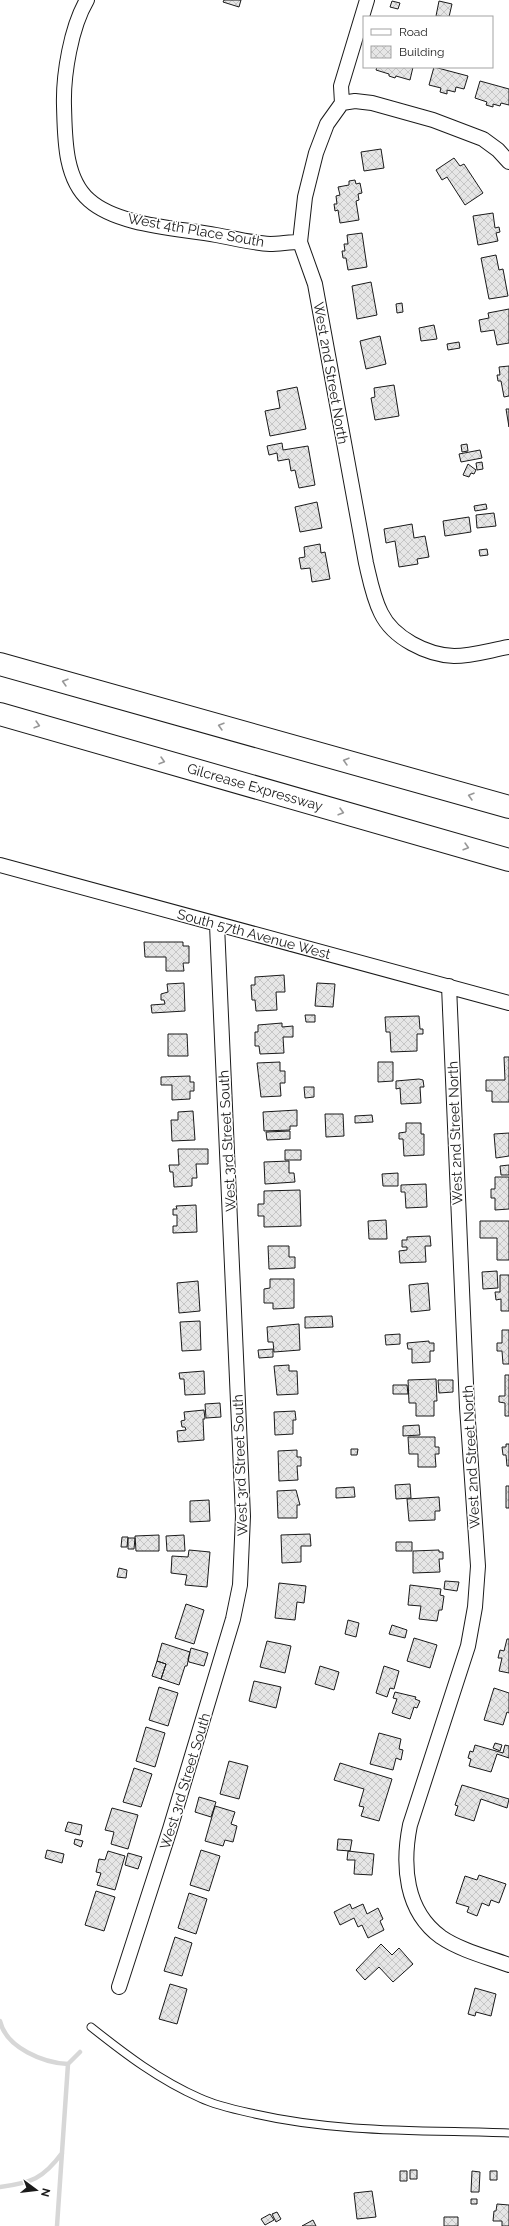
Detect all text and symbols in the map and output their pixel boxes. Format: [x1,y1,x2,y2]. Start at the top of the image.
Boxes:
legend [363,16,493,68]
text: Road [399,25,428,39]
text: Building [399,45,445,59]
street label: West 4th Place South [126,210,266,250]
street label: West 2nd Street North [311,301,351,445]
one-way arrow [62,678,69,687]
one-way arrow [34,720,41,729]
one-way arrow [218,722,225,731]
one-way arrow [159,756,166,764]
one-way arrow [343,757,350,766]
street label: Gilcrease Expressway [185,760,325,814]
one-way arrow [468,792,475,801]
one-way arrow [338,807,345,816]
one-way arrow [463,842,470,851]
street label: South 57th Avenue West [176,906,333,962]
street label: West 2nd Street North [444,1061,466,1205]
street label: West 3rd Street South [215,1070,239,1212]
street label: West 2nd Street North [459,1385,483,1529]
street label: West 3rd Street South [230,1394,250,1536]
street label: West 3rd Street South [157,1711,213,1851]
north arrow [16,2170,56,2210]
text: N [38,2187,53,2198]

